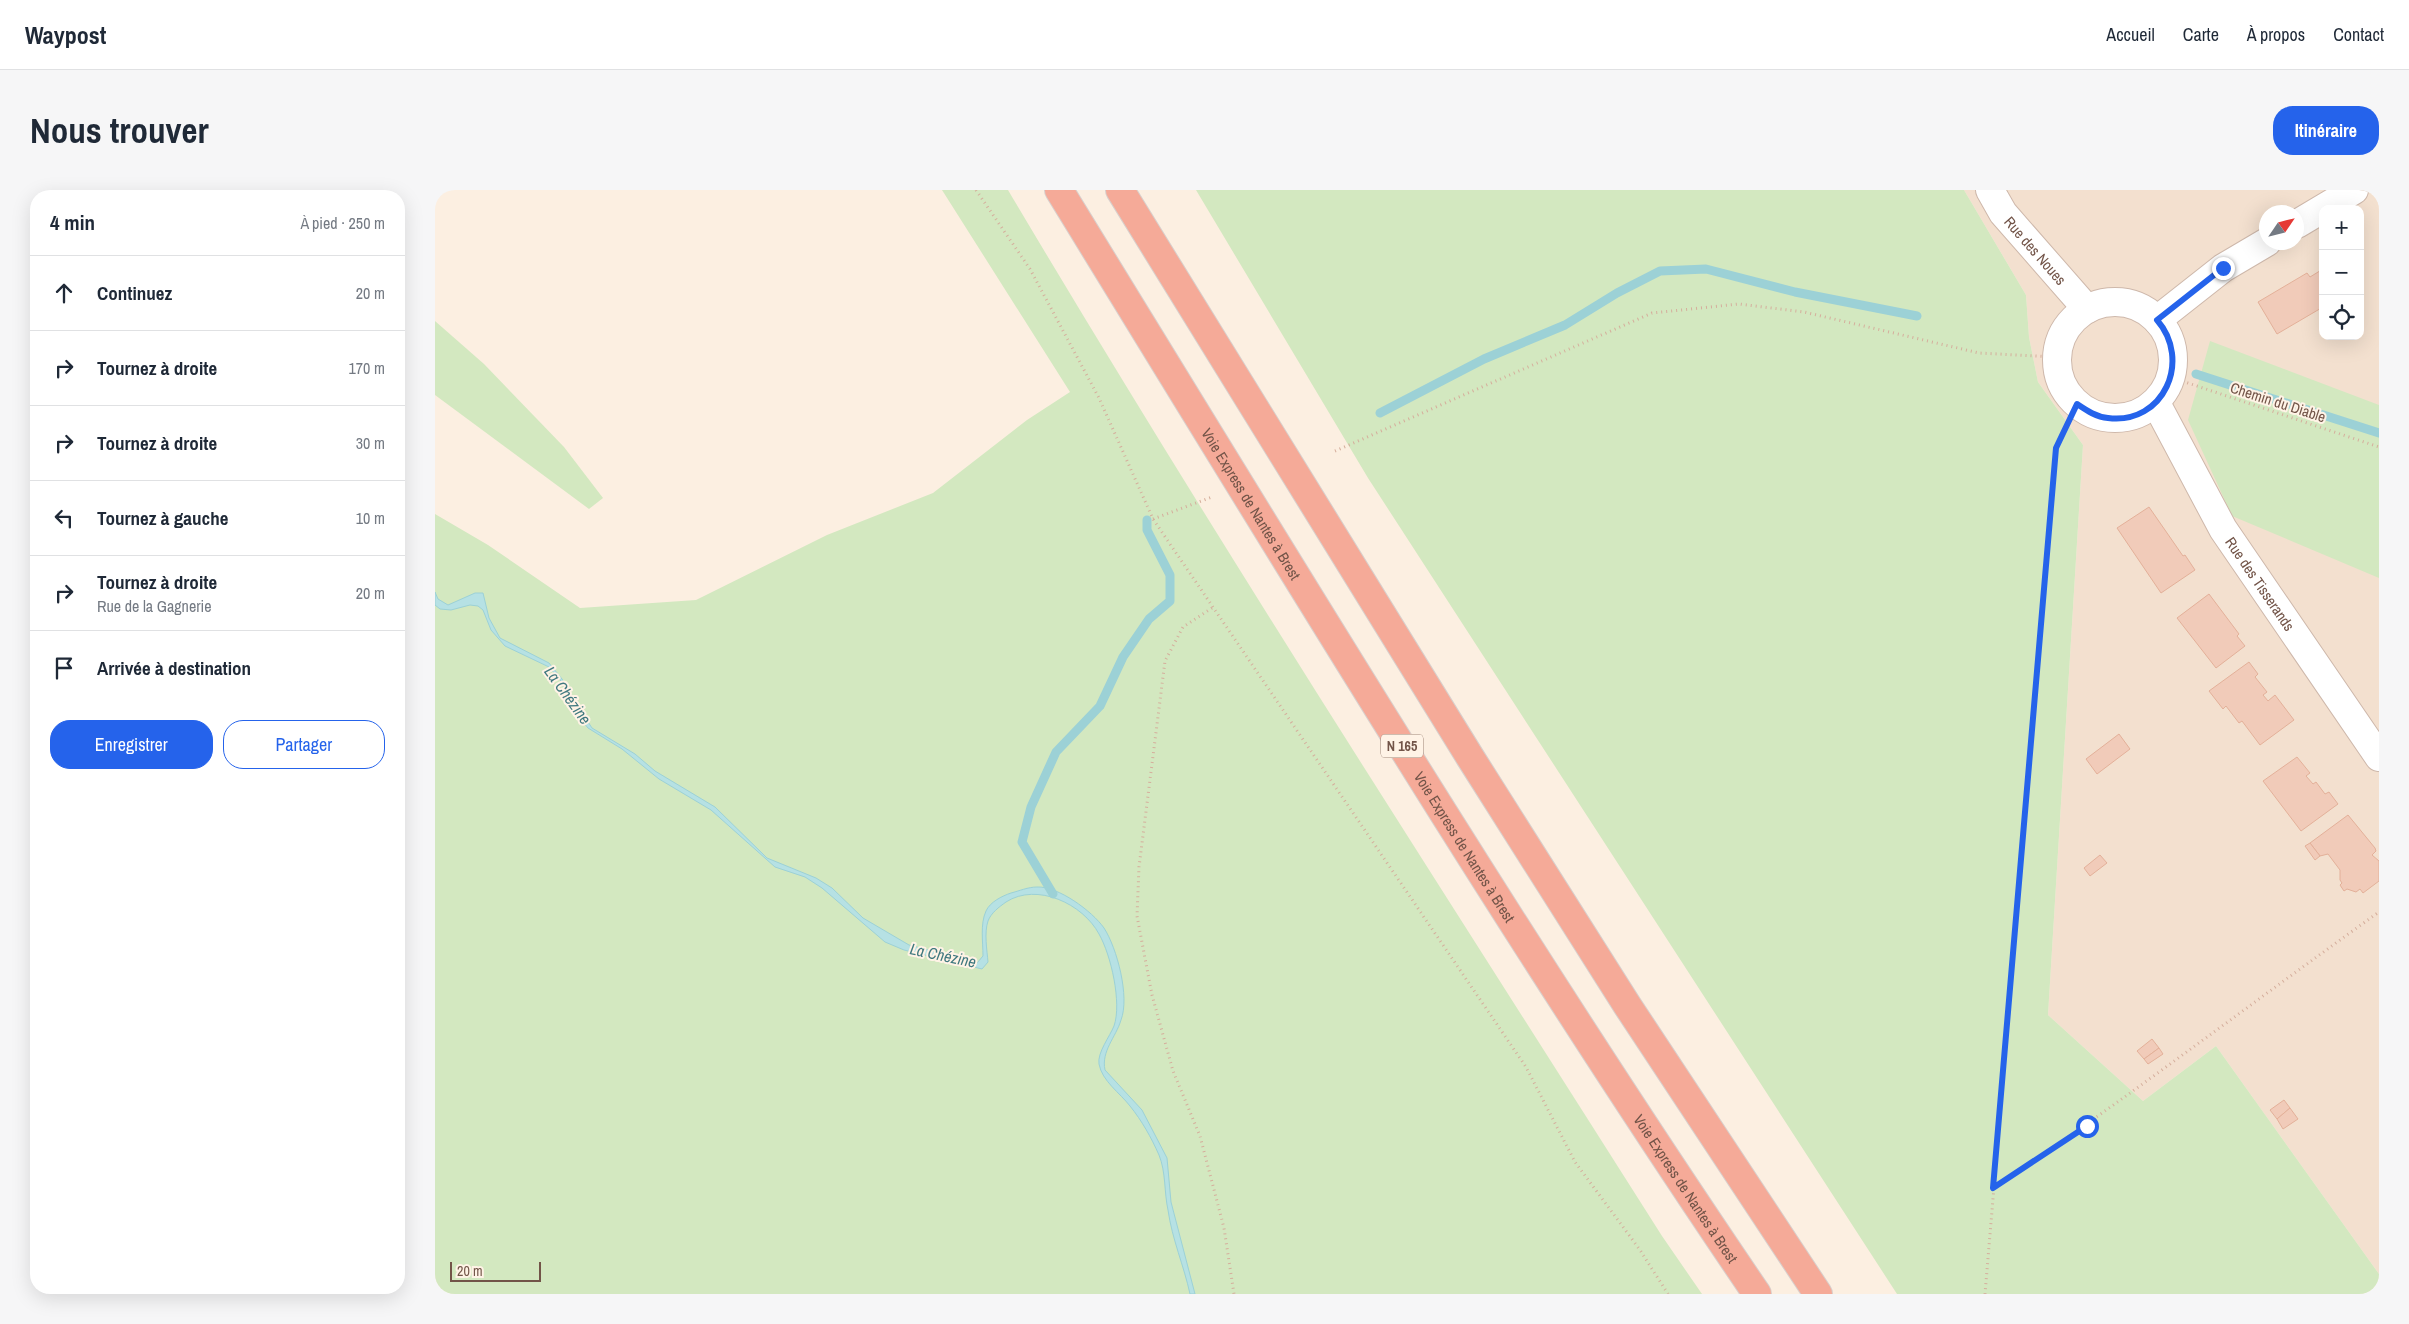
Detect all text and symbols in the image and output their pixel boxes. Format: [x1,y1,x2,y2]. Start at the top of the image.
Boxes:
text: Waypost [25,19,106,51]
text: Accueil [2106,22,2155,47]
text: Carte [2183,22,2219,47]
text: À propos [2247,22,2305,47]
text: Contact [2333,22,2384,47]
button: Itinéraire [2273,106,2379,155]
text: Nous trouver [30,107,209,154]
north arrow [2259,205,2304,250]
map controls [2319,205,2364,340]
button: + [2319,205,2364,250]
text: 4 min [50,208,95,237]
street label: Rue des Noues [2000,211,2071,289]
text: À pied · 250 m [300,212,385,234]
button: − [2319,250,2364,295]
route end [2212,257,2235,280]
icon: ahead [50,279,78,307]
text: Continuez [97,280,172,306]
text: 20 m [356,282,385,304]
button: locate [2319,295,2364,340]
icon: right [50,354,78,382]
text: Tournez à droite [97,355,217,381]
text: 170 m [349,357,385,379]
street label: Chemin du Diable [2228,377,2329,427]
street label: Voie Express de Nantes à Brest [1197,424,1306,584]
icon: right [50,429,78,457]
text: Tournez à droite [97,430,217,456]
text: 30 m [356,432,385,454]
icon: left [50,504,78,532]
text: Tournez à gauche [97,505,228,531]
text: 10 m [356,507,385,529]
street label: Rue des Tisserands [2221,533,2300,635]
text: Tournez à droite [97,569,217,595]
icon: right [50,579,78,607]
text: 20 m [356,582,385,604]
text: Rue de la Gagnerie [97,595,212,617]
icon: arrive [50,654,78,682]
text: Arrivée à destination [97,655,251,681]
water label: La Chézine [539,661,597,729]
button: Enregistrer [50,720,213,769]
button: Partager [223,720,385,769]
road number: N 165 [1381,734,1423,758]
street label: Voie Express de Nantes à Brest [1409,767,1521,927]
water label: La Chézine [908,937,978,973]
street label: Voie Express de Nantes à Brest [1629,1110,1744,1267]
route start [2076,1115,2099,1138]
scale bar [450,1259,541,1282]
text: 20 m [457,1262,483,1280]

